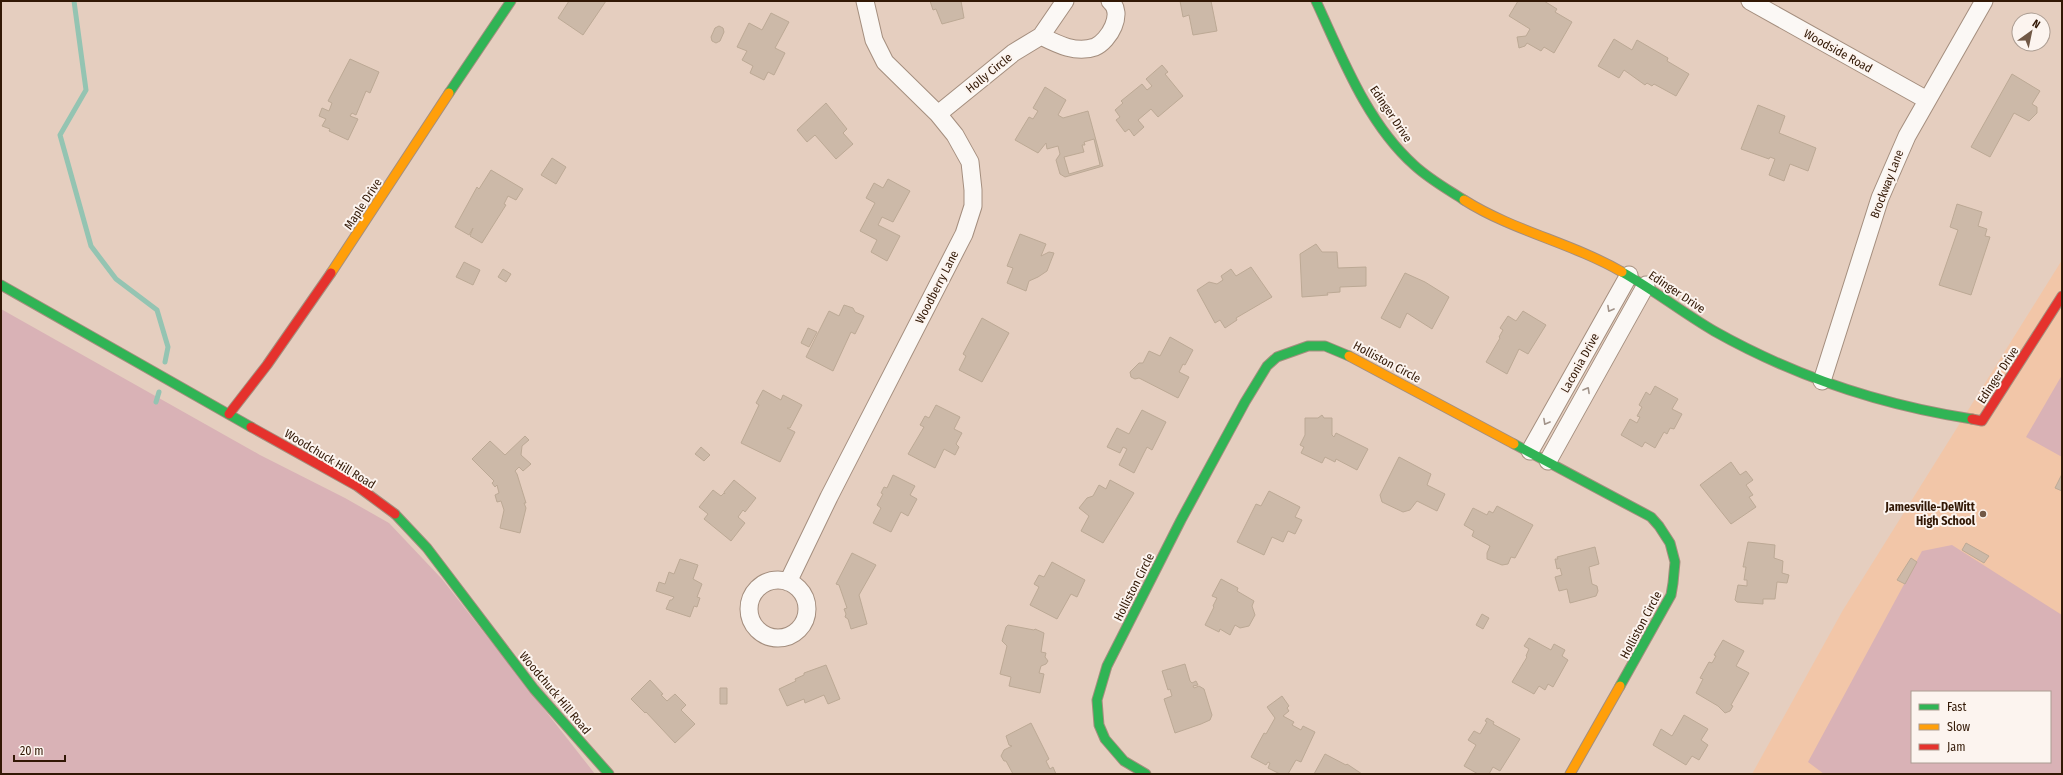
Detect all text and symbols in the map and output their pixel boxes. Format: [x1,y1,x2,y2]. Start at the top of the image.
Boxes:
north arrow [2011,12,2051,52]
text: N [2030,17,2042,31]
street label: Woodside Road [1801,26,1875,76]
street label: Holly Circle [963,50,1015,96]
street label: Edinger Drive [1367,83,1415,145]
street label: Brockway Lane [1867,148,1907,220]
street label: Maple Drive [341,176,385,232]
street label: Woodberry Lane [913,248,961,326]
street label: Edinger Drive [1646,268,1708,316]
one-way arrow [1607,305,1614,312]
street label: Laconia Drive [1558,331,1602,395]
street label: Holliston Circle [1351,338,1423,386]
street label: Edinger Drive [1974,344,2022,406]
one-way arrow [1583,387,1590,394]
one-way arrow [1544,418,1551,425]
street label: Woodchuck Hill Road [282,426,378,492]
place label: Jamesville-DeWitt High School [1884,500,1976,528]
marker: Jamesville-DeWitt High School [1978,509,1988,519]
street label: Holliston Circle [1111,551,1157,623]
street label: Holliston Circle [1617,589,1665,661]
street label: Woodchuck Hill Road [516,649,594,737]
legend [1911,691,2051,763]
text: Fast [1947,700,1966,714]
text: Slow [1947,720,1970,734]
scale bar [14,737,65,763]
text: Jam [1947,740,1965,754]
text: 20 m [20,744,44,758]

